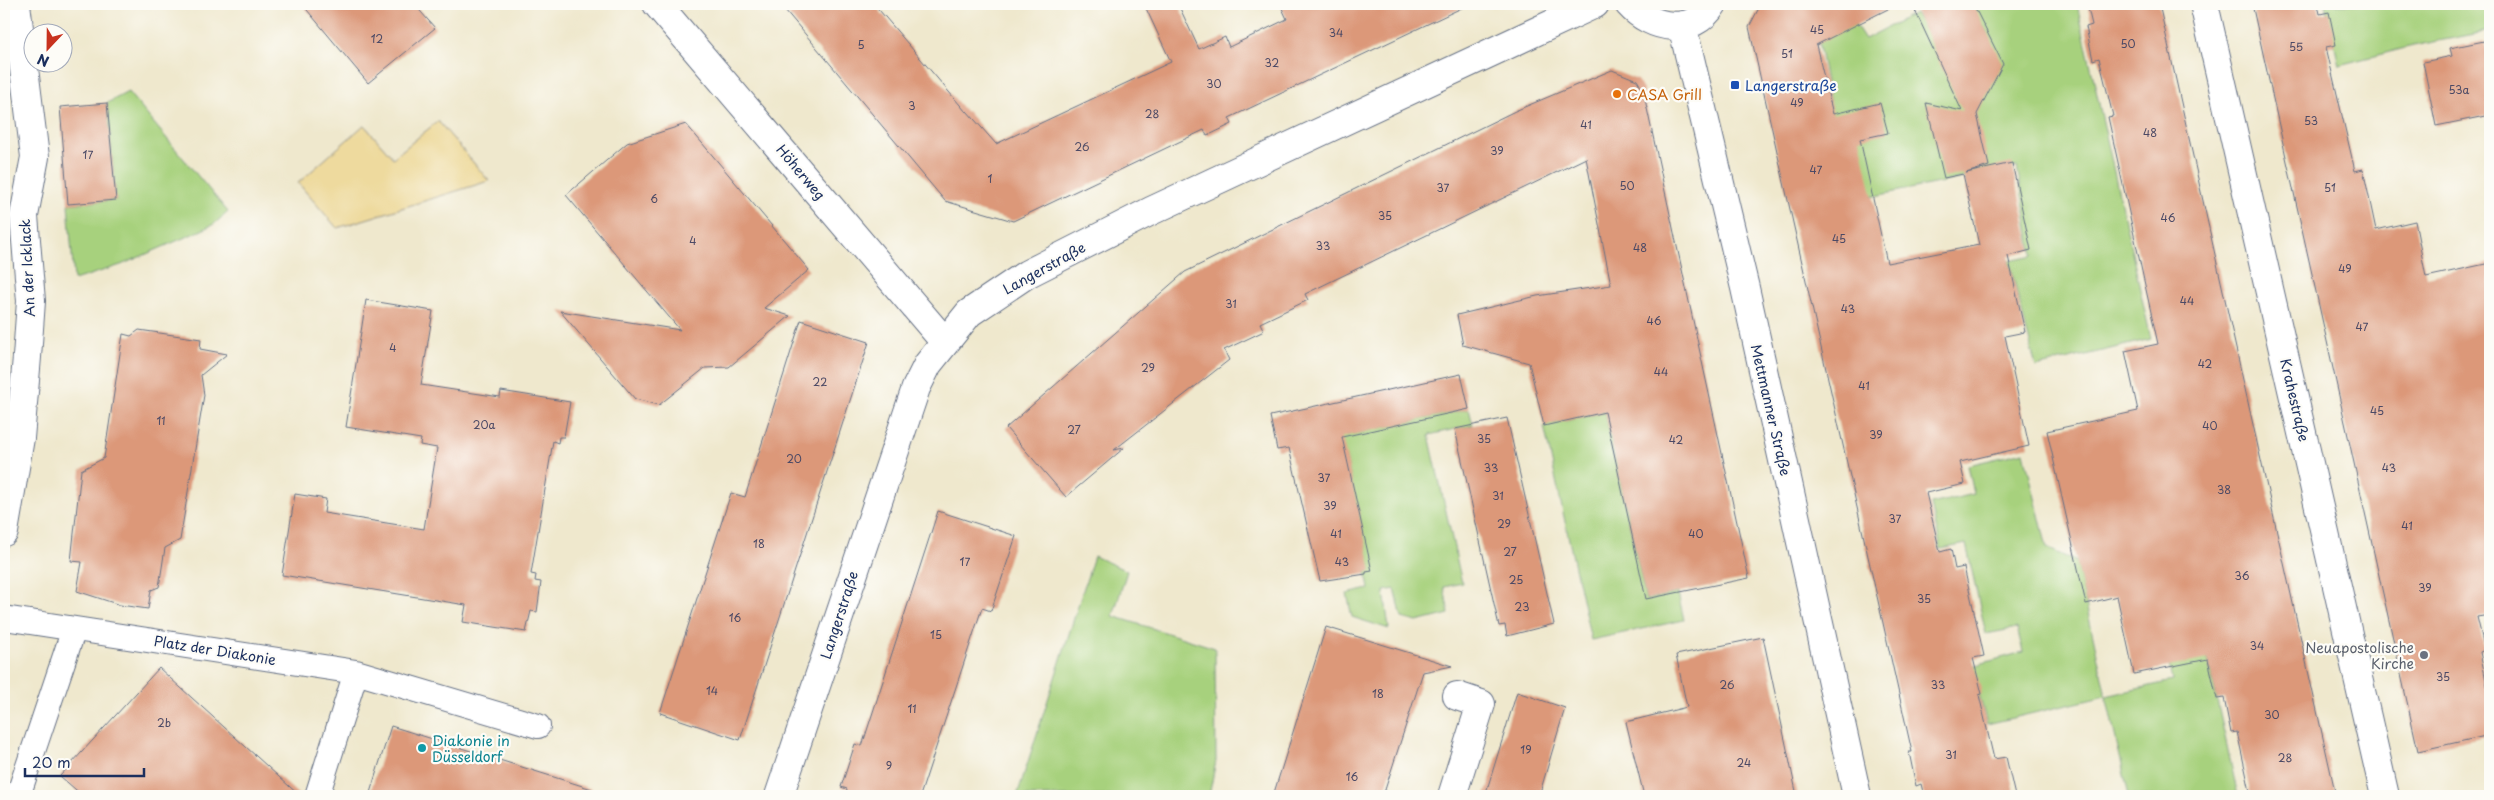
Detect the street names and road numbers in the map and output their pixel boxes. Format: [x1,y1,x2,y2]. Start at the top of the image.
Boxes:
street label: Höherweg [771,140,831,204]
street label: An der Icklack [14,218,40,318]
street label: Langerstraße [999,237,1089,299]
street label: Mettmanner Straße [1746,342,1796,478]
street label: Krahestraße [2275,356,2315,444]
street label: Langerstraße [815,568,863,662]
street label: Platz der Diakonie [152,630,278,670]

